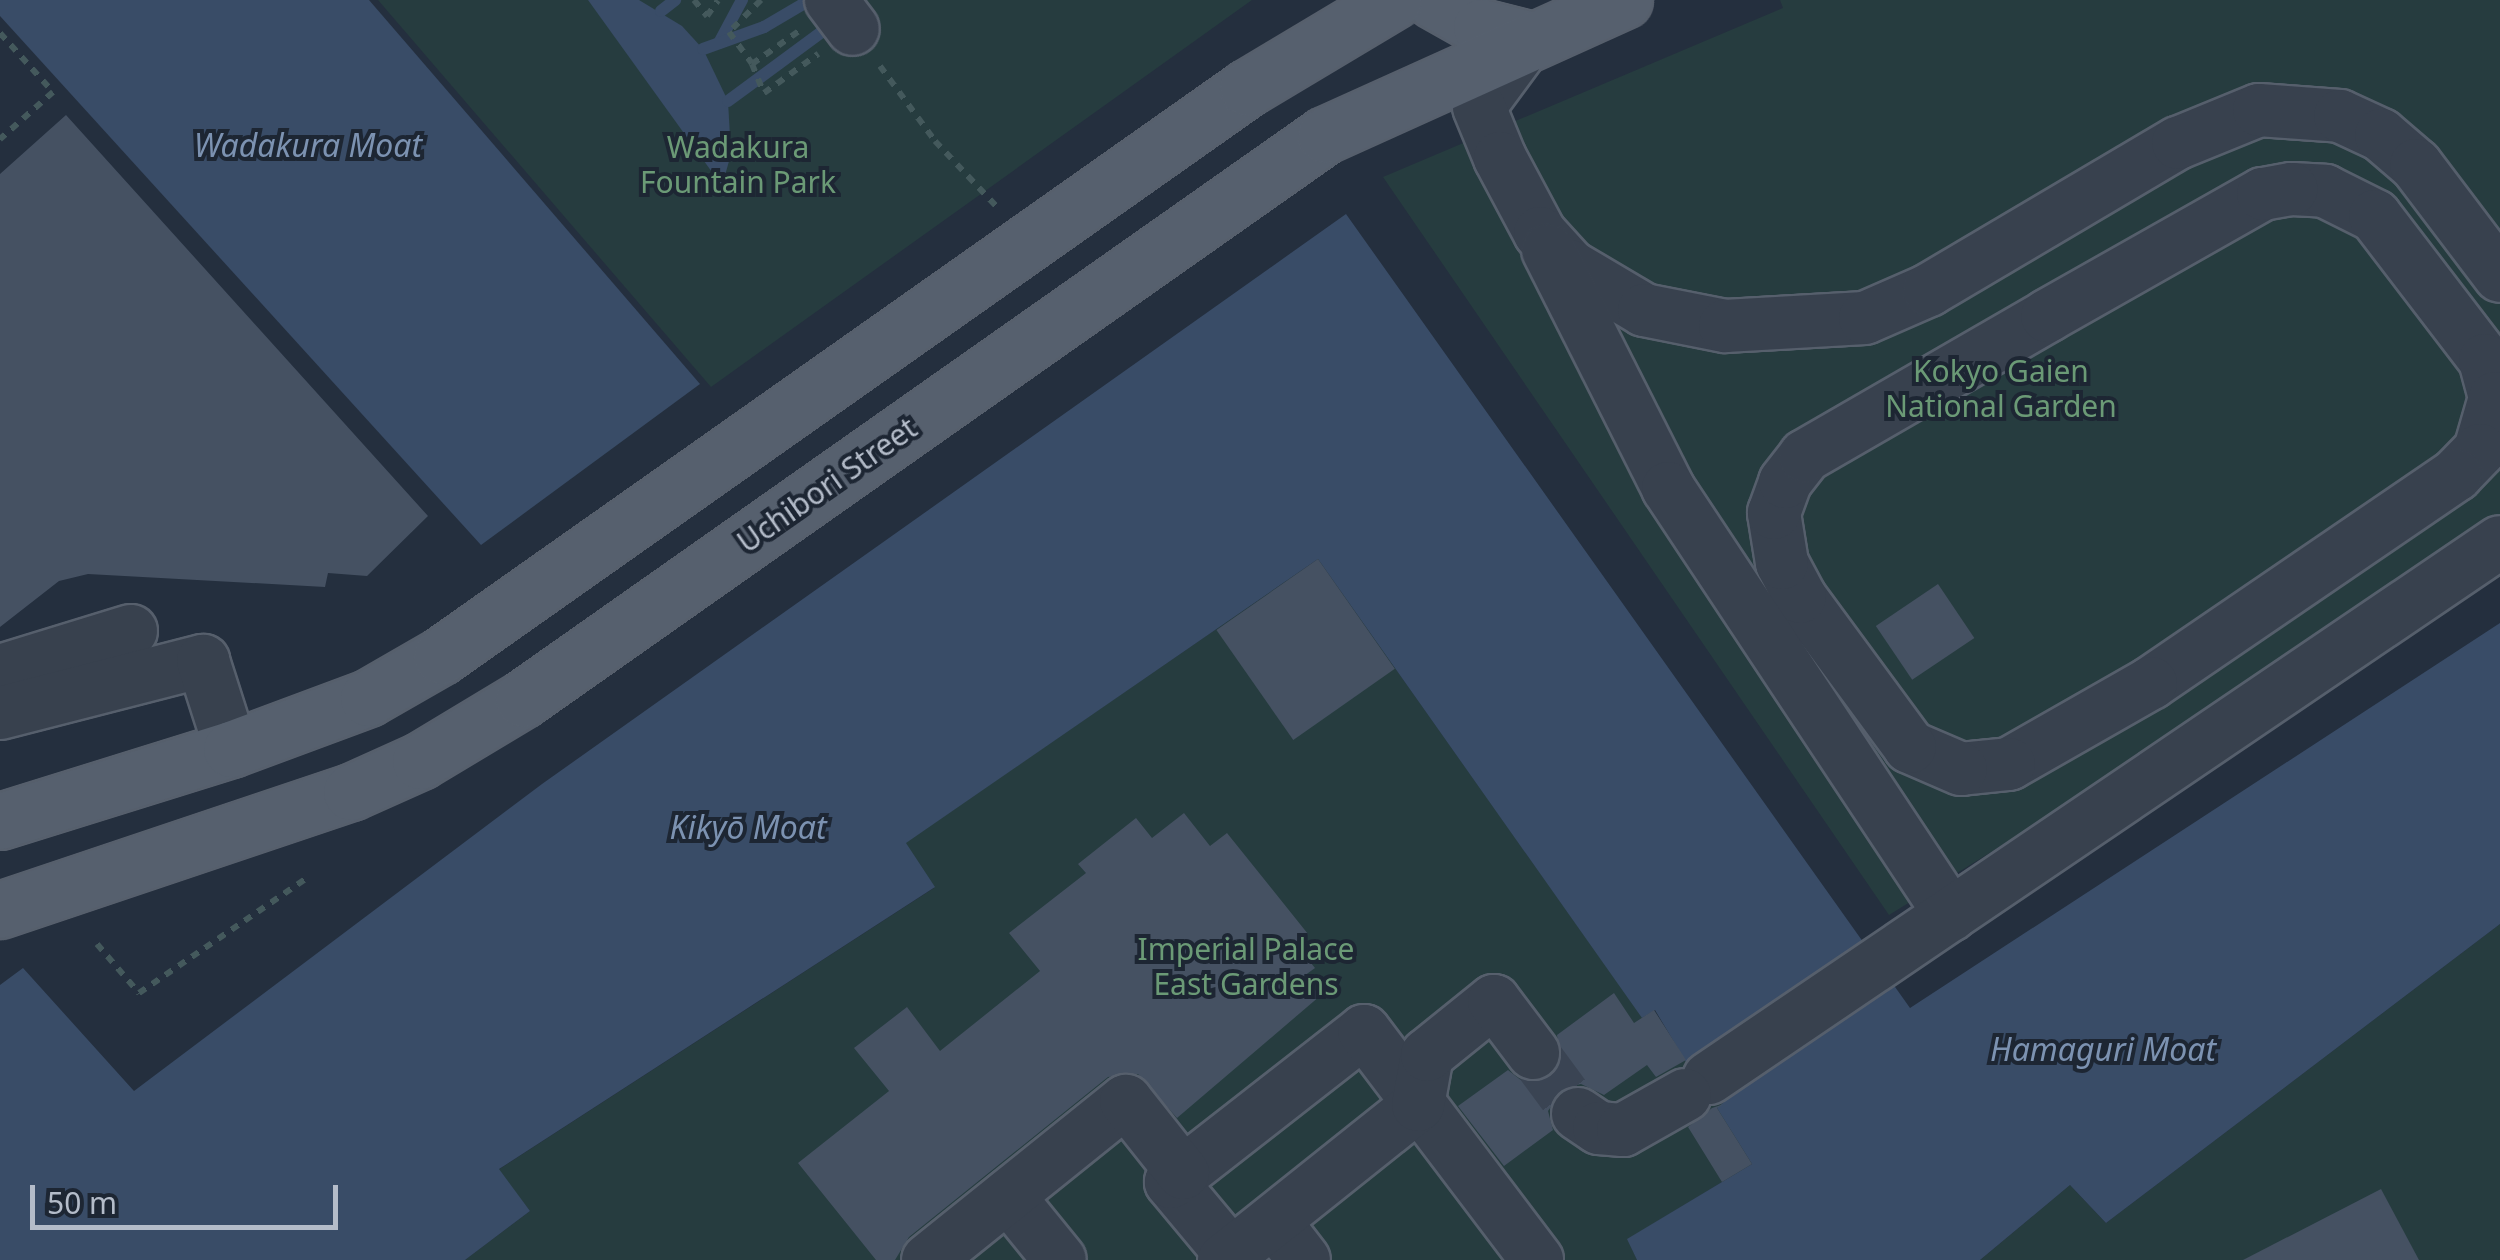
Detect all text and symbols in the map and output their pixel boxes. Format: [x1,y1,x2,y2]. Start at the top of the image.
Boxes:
water label: Wadakura Moat [194,126,422,164]
park label: Wadakura Fountain Park [640,129,836,200]
park label: Kokyo Gaien National Garden [1885,353,2117,424]
street label: Uchibori Street [730,410,924,560]
water label: Kikyō Moat [669,808,827,846]
park label: Imperial Palace East Gardens [1138,931,1354,1002]
water label: Hamaguri Moat [1990,1030,2216,1068]
scale bar [35,1165,342,1227]
text: 50 m [47,1182,117,1223]

